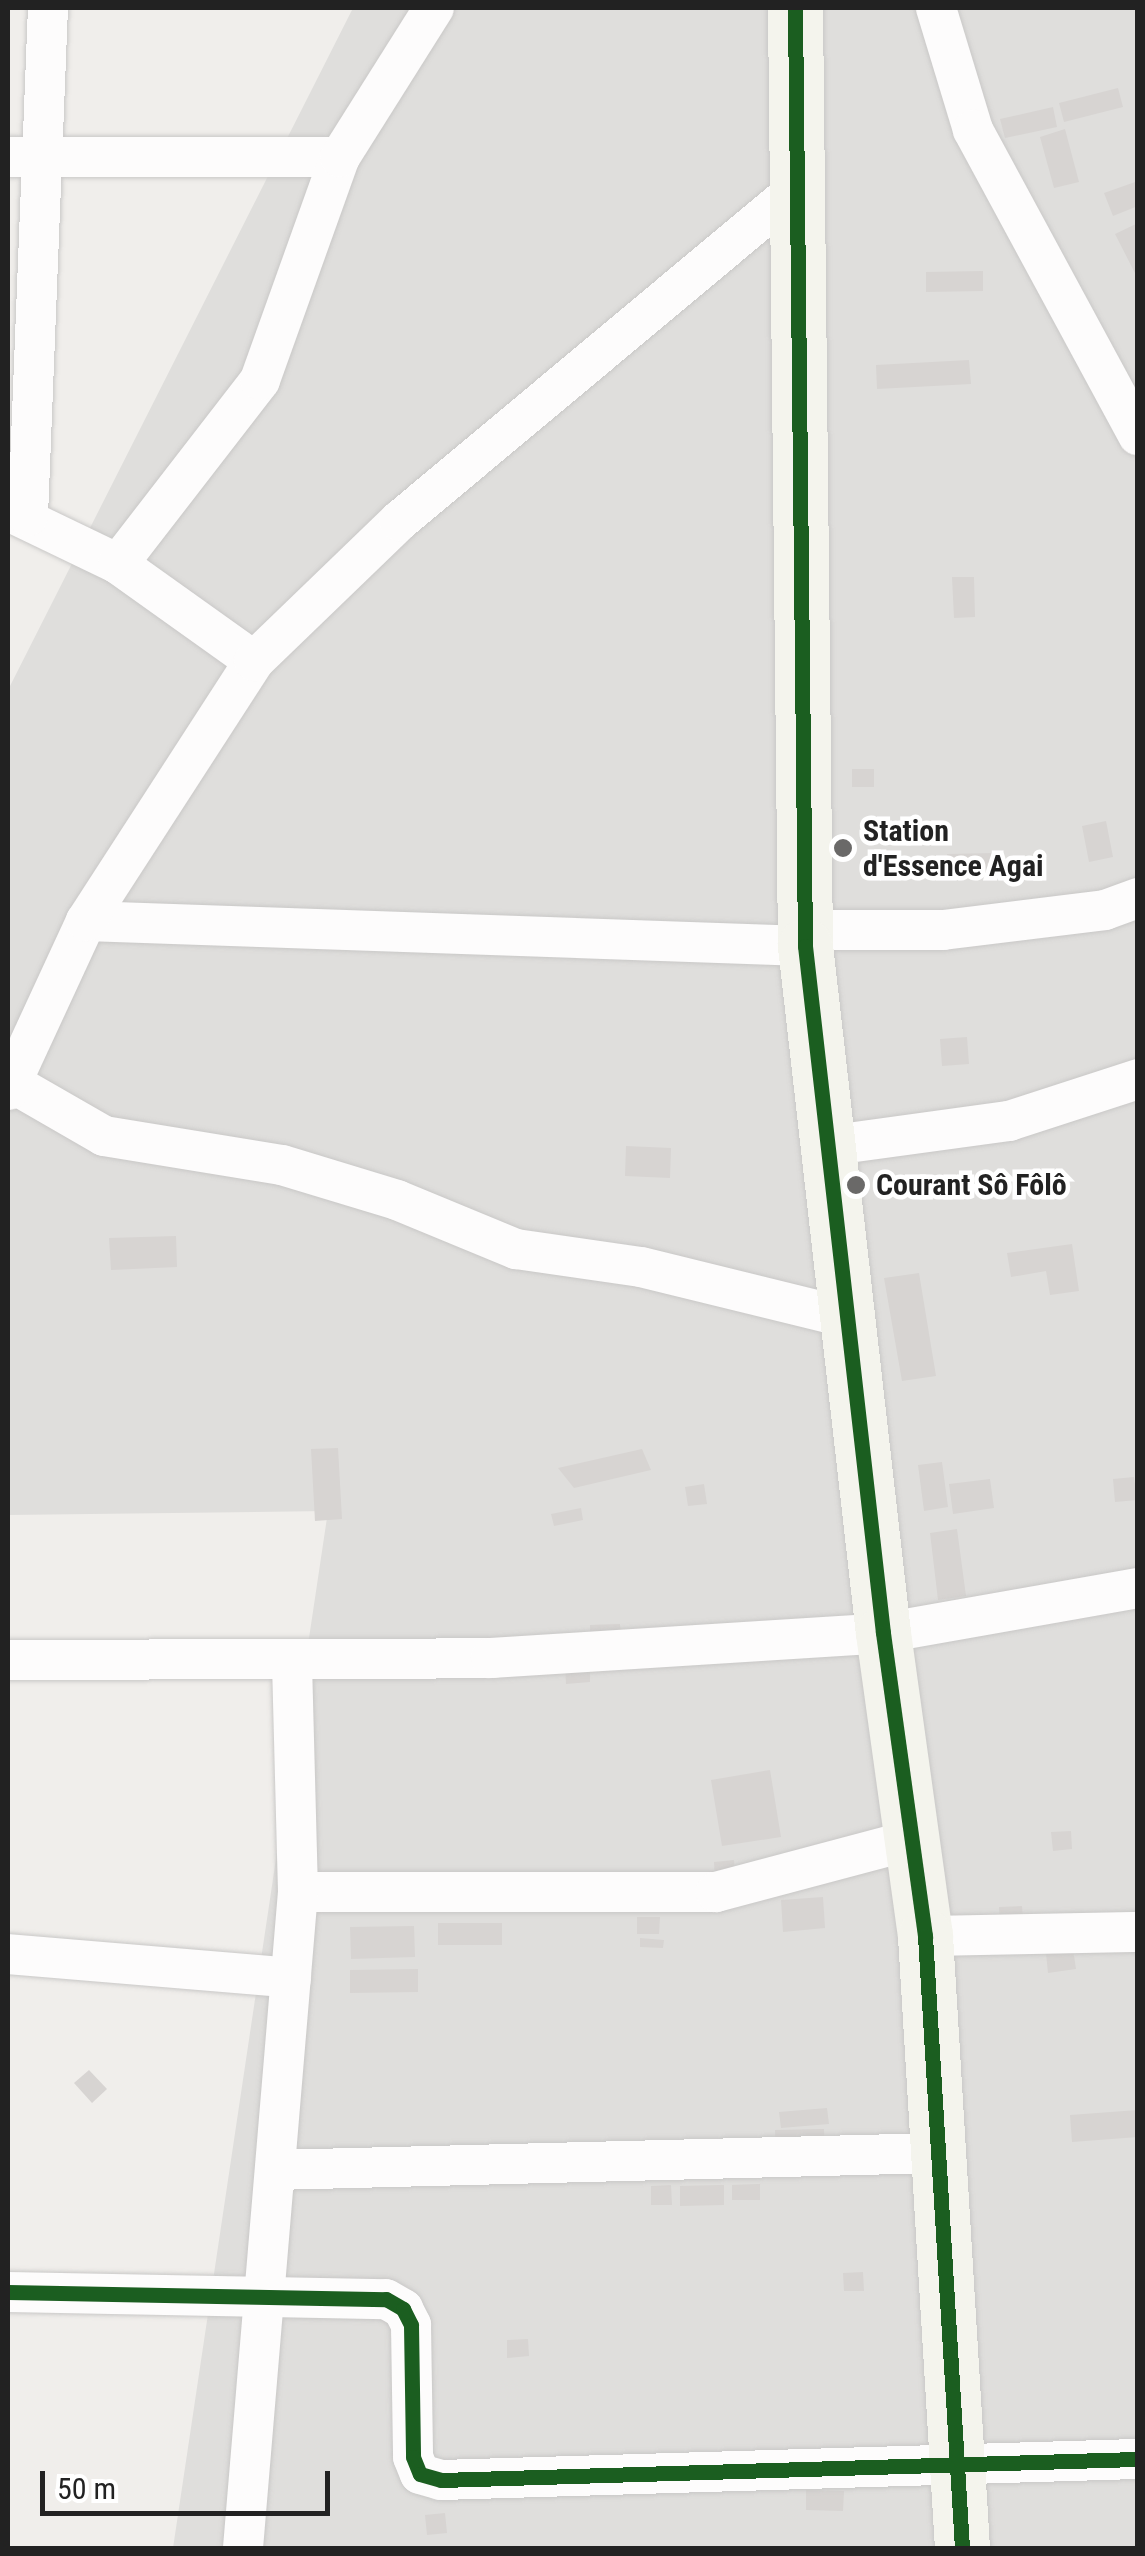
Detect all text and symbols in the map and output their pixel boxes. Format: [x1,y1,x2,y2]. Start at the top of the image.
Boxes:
place label: Station d'Essence Agai [863,813,1044,884]
marker: Station d'Essence Agai [832,837,854,859]
place label: Courant Sô Fôlô [876,1167,1067,1203]
marker: Courant Sô Fôlô [845,1174,867,1196]
scale bar [45,2451,335,2513]
text: 50 m [57,2471,116,2506]

